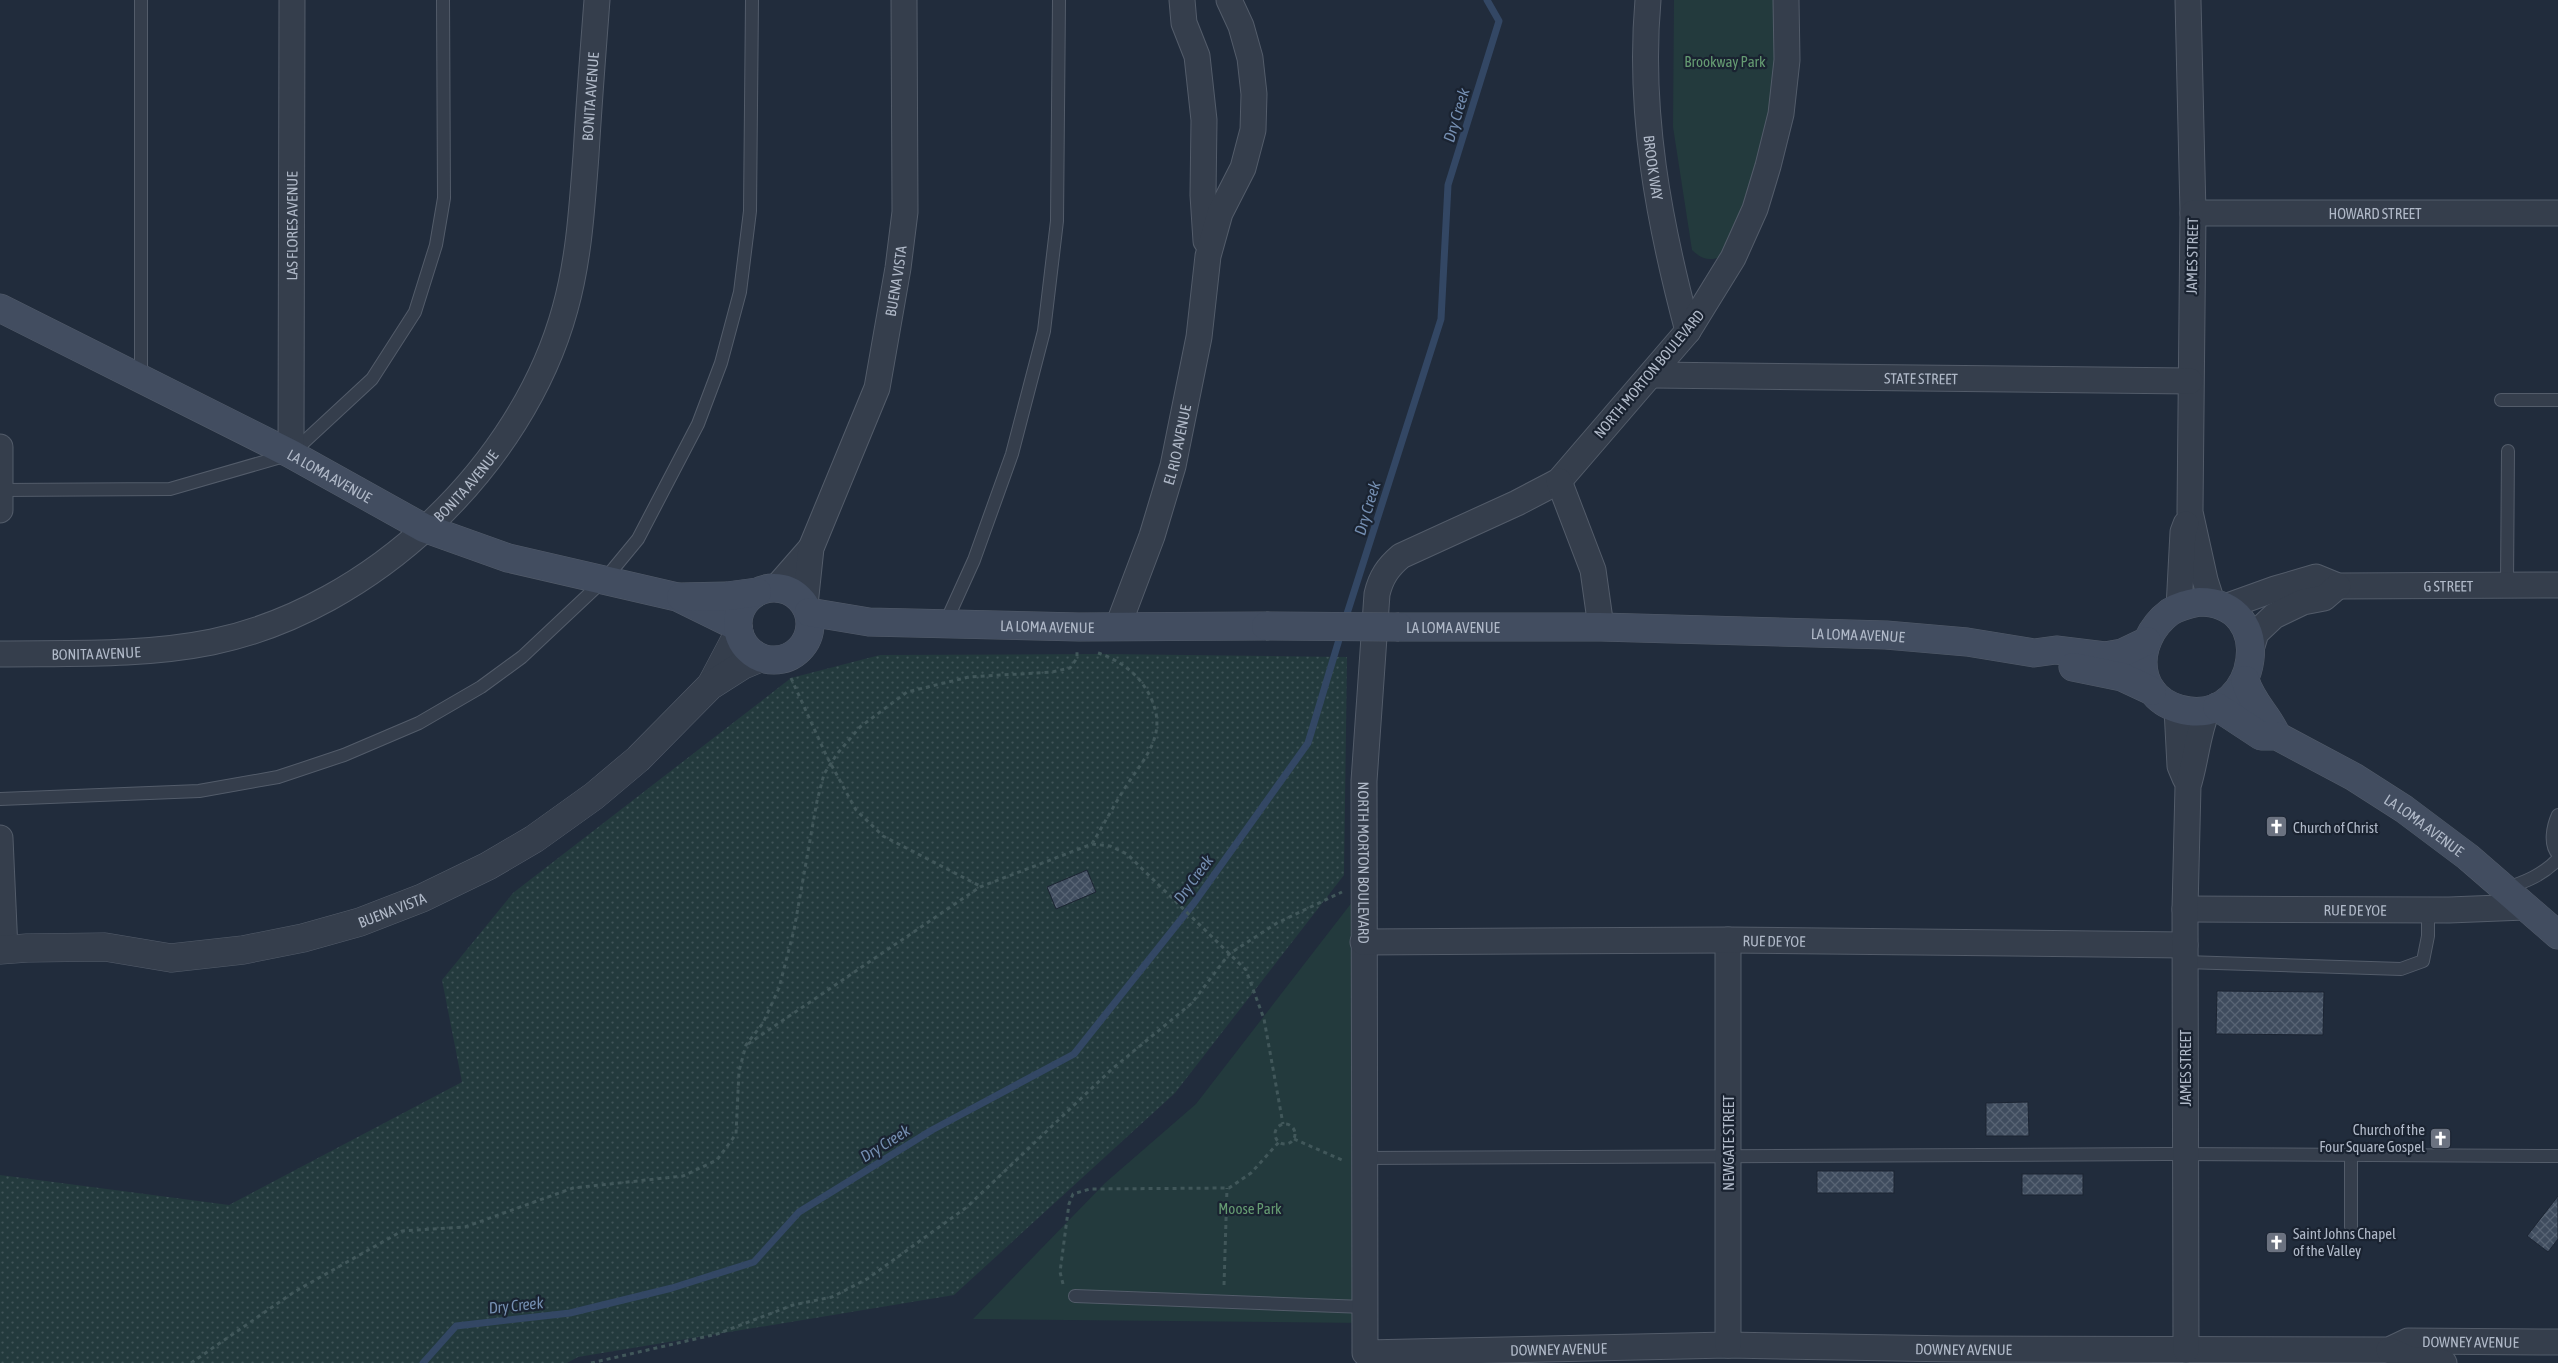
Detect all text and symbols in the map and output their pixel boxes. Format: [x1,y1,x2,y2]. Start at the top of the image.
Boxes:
street label: BONITA AVENUE [578,51,602,141]
park label: Brookway Park [1684,53,1766,70]
water label: Dry Creek [1439,85,1474,144]
street label: BROOK WAY [1641,134,1667,202]
street label: LAS FLORES AVENUE [283,171,300,281]
street label: HOWARD STREET [2328,205,2422,222]
street label: JAMES STREET [2183,217,2201,294]
street label: BUENA VISTA [881,244,909,318]
street label: NORTH MORTON BOULEVARD [1590,307,1708,441]
street label: STATE STREET [1884,369,1958,387]
street label: EL RIO AVENUE [1159,403,1194,487]
street label: LA LOMA AVENUE [285,445,376,506]
street label: BONITA AVENUE [430,446,502,525]
water label: Dry Creek [1350,478,1385,537]
street label: G STREET [2423,577,2474,594]
street label: LA LOMA AVENUE [1000,617,1095,636]
street label: LA LOMA AVENUE [1406,619,1501,636]
street label: LA LOMA AVENUE [1811,624,1906,645]
street label: BONITA AVENUE [51,643,142,662]
street label: NORTH MORTON BOULEVARD [1356,782,1373,944]
street label: LA LOMA AVENUE [2382,790,2468,860]
church icon: Church of Christ [2265,815,2289,839]
place label: Church of Christ [2293,819,2378,836]
water label: Dry Creek [1170,851,1218,907]
street label: BUENA VISTA [355,889,429,930]
street label: RUE DE YOE [2323,901,2387,918]
street label: RUE DE YOE [1742,932,1806,949]
street label: JAMES STREET [2177,1029,2194,1106]
street label: NEWGATE STREET [1720,1095,1737,1191]
water label: Dry Creek [857,1120,914,1166]
place label: Church of the Four Square Gospel [2319,1121,2425,1155]
church icon: Church of the Four Square Gospel [2429,1126,2453,1150]
park label: Moose Park [1218,1200,1282,1217]
place label: Saint Johns Chapel of the Valley [2293,1225,2396,1259]
church icon: Saint Johns Chapel of the Valley [2265,1230,2289,1254]
water label: Dry Creek [488,1293,545,1318]
street label: DOWNEY AVENUE [2422,1333,2520,1350]
street label: DOWNEY AVENUE [1510,1339,1608,1358]
street label: DOWNEY AVENUE [1915,1340,2013,1358]

